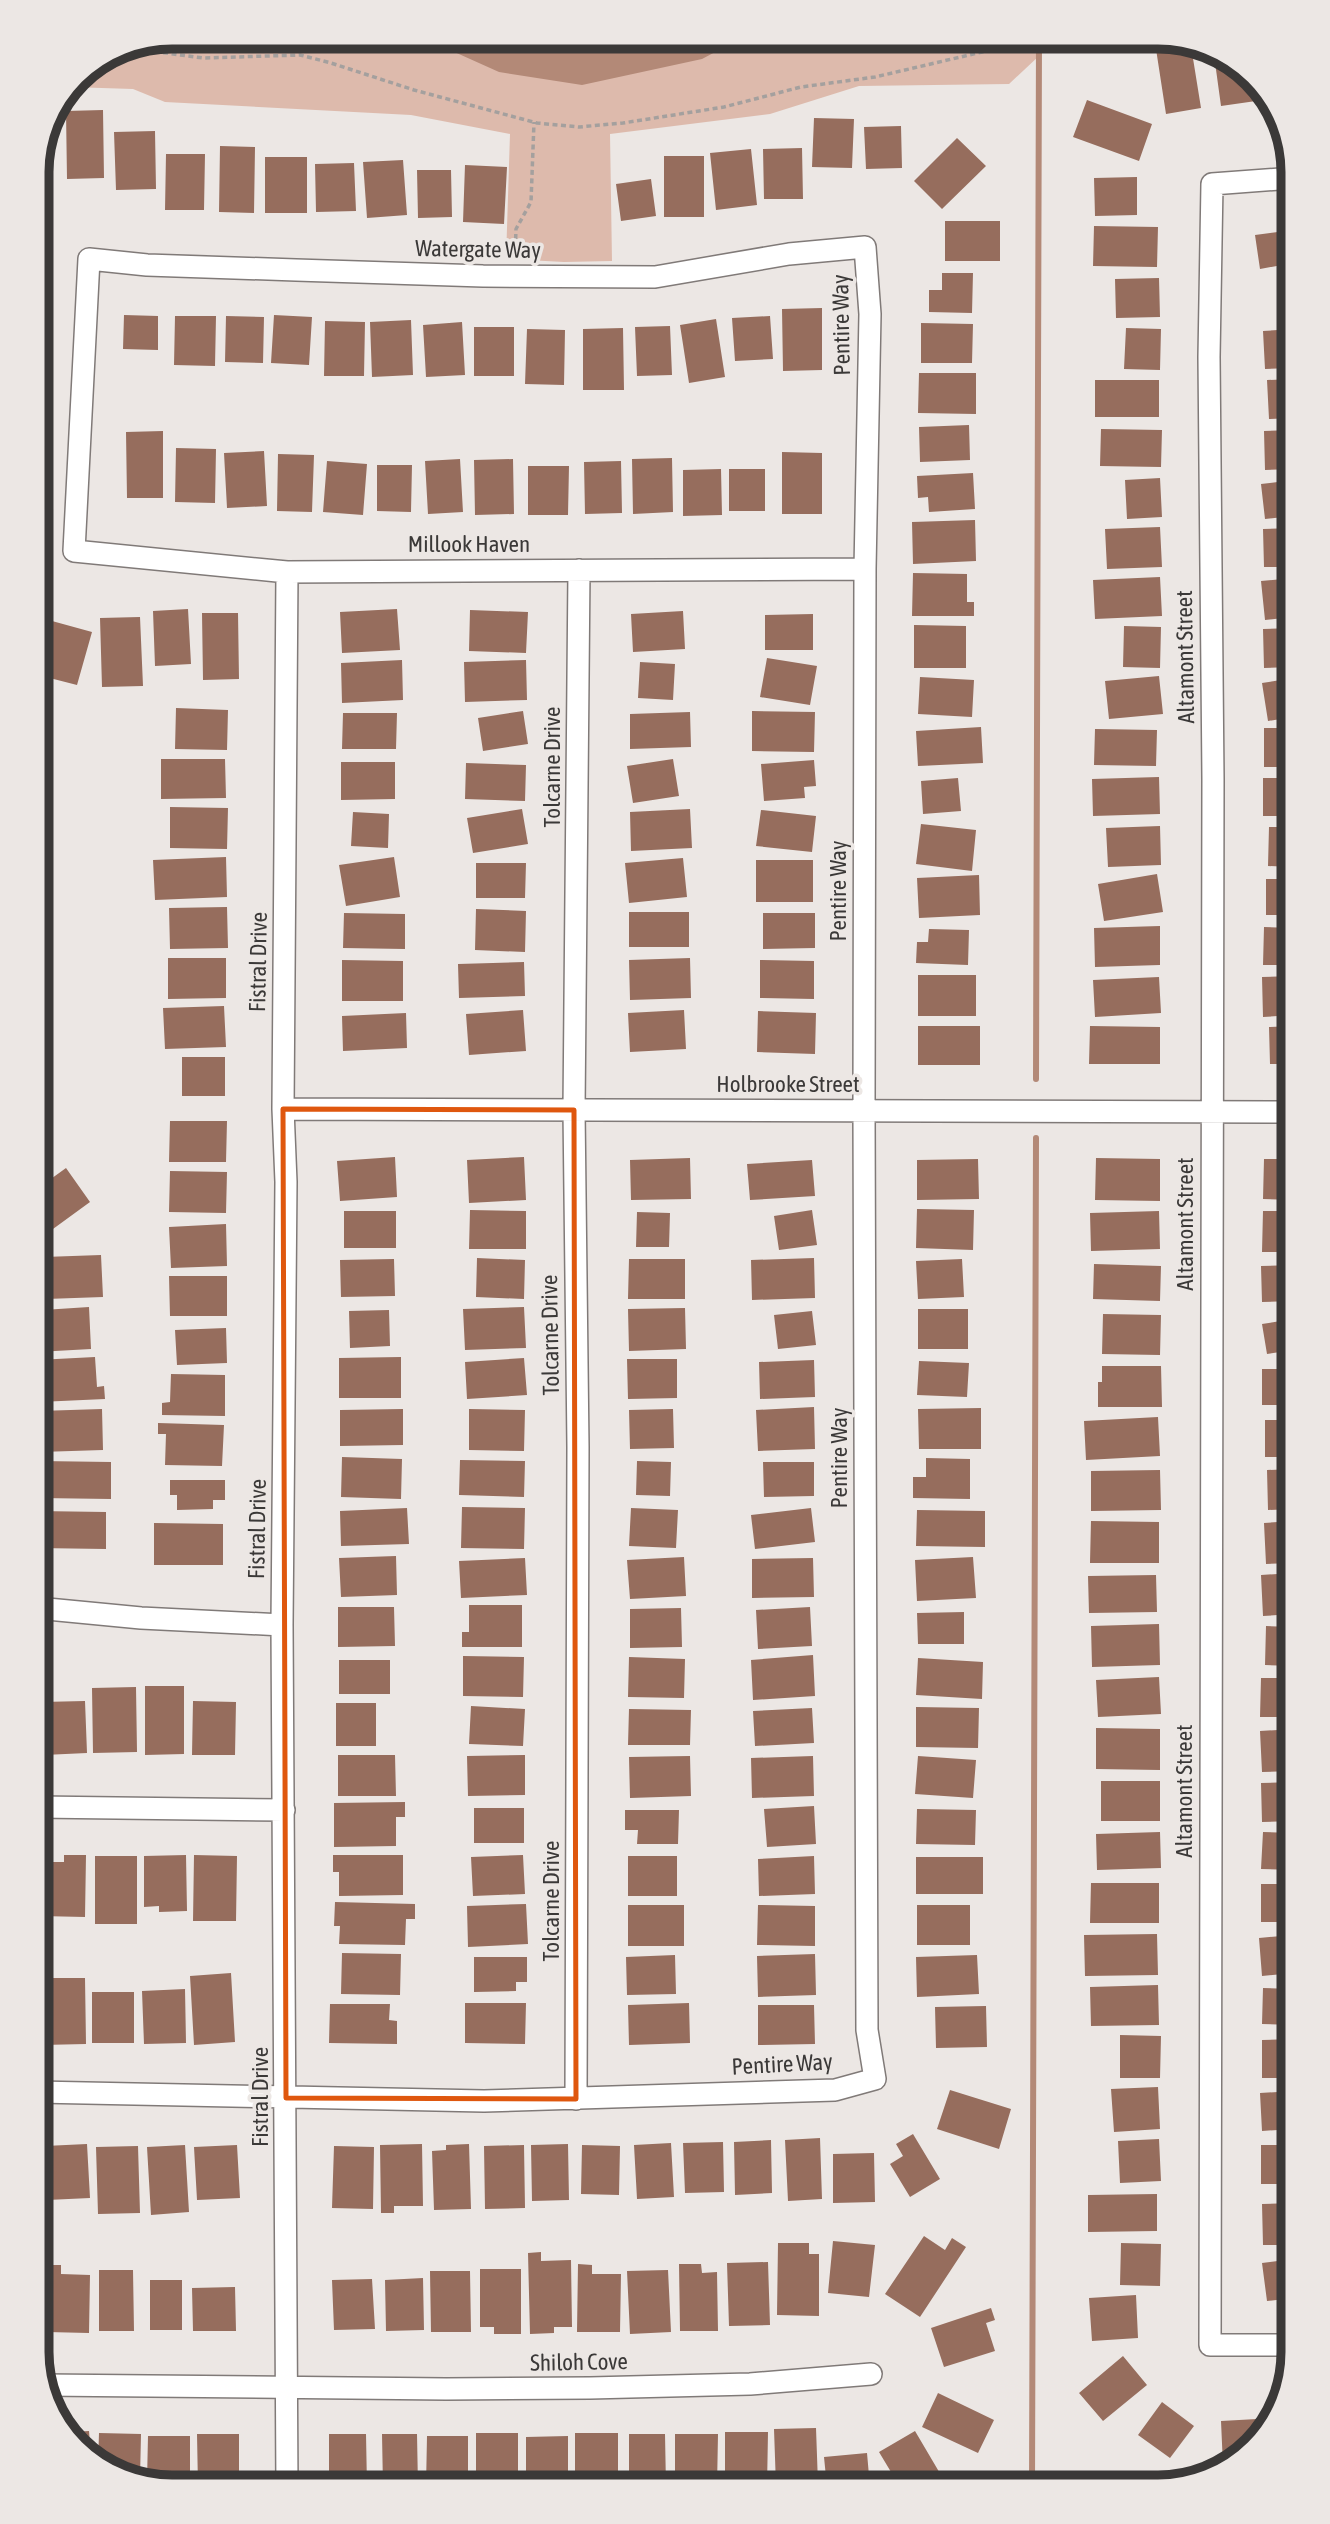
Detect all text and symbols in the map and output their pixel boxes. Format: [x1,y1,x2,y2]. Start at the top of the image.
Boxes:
street label: Watergate Way [415,235,541,263]
street label: Pentire Way [827,274,855,376]
street label: Millook Haven [408,531,530,557]
street label: Altamont Street [1171,590,1199,724]
street label: Tolcarne Drive [539,707,565,827]
street label: Pentire Way [825,840,851,942]
street label: Fistral Drive [244,912,272,1012]
street label: Holbrooke Street [716,1071,860,1097]
street label: Altamont Street [1172,1157,1198,1291]
street label: Tolcarne Drive [536,1274,564,1396]
street label: Pentire Way [826,1407,852,1509]
street label: Fistral Drive [243,1479,271,1579]
street label: Altamont Street [1171,1724,1197,1858]
street label: Tolcarne Drive [538,1841,564,1961]
street label: Fistral Drive [247,2047,273,2147]
street label: Pentire Way [731,2048,833,2080]
street label: Shiloh Cove [530,2348,628,2376]

